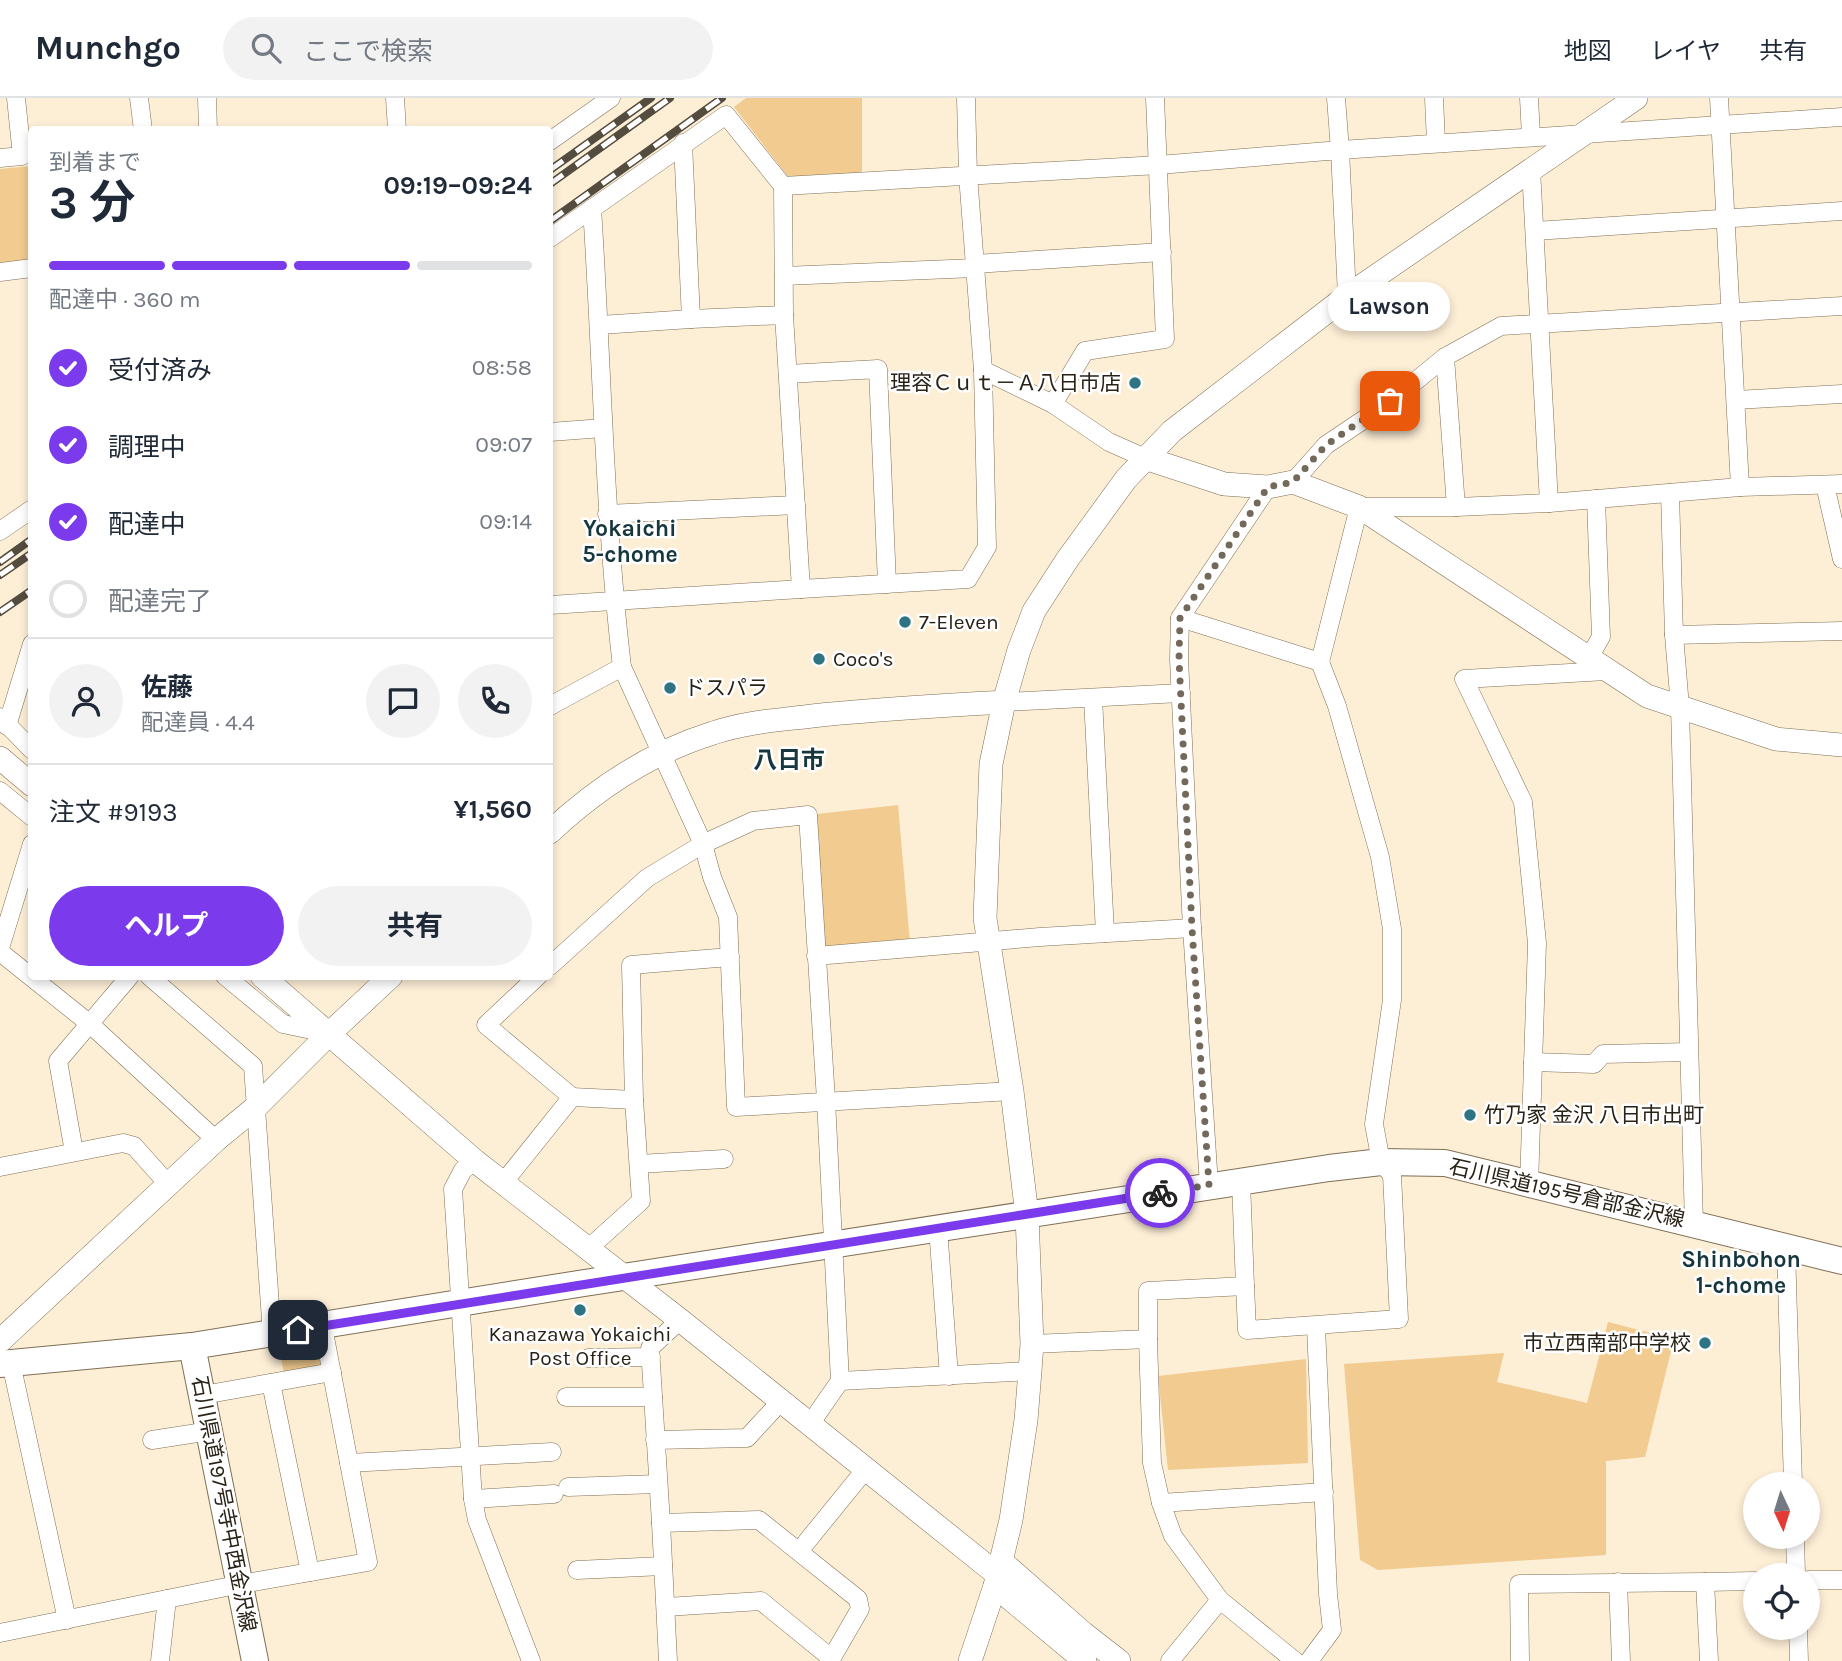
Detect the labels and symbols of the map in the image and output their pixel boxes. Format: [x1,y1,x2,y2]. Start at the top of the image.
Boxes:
callout: Lawson [1329,282,1451,331]
place label: 理容Ｃｕｔ－Ａ八日市店 [890,371,1121,395]
pin [1360,371,1420,431]
marker: 理容Ｃｕｔ－Ａ八日市店 [1127,375,1143,391]
district label: Yokaichi 5-chome [582,515,678,568]
place label: 7-Eleven [919,610,999,634]
marker: 7-Eleven [897,614,913,630]
place label: Coco's [833,647,894,671]
marker: Coco's [811,651,827,667]
place label: ドスパラ [684,676,768,700]
marker: ドスパラ [662,680,678,696]
district label: 八日市 [753,746,825,774]
place label: 竹乃家 金沢 八日市出町 [1484,1103,1704,1127]
marker: 竹乃家 金沢 八日市出町 [1462,1107,1478,1123]
street label: 石川県道195号倉部金沢線 [1447,1154,1687,1232]
courier [1125,1158,1195,1228]
district label: Shinbohon 1-chome [1681,1246,1801,1299]
pin [268,1300,328,1360]
marker: Kanazawa Yokaichi Post Office [572,1302,588,1318]
place label: Kanazawa Yokaichi Post Office [489,1322,671,1370]
place label: 市立西南部中学校 [1523,1331,1691,1355]
marker: 市立西南部中学校 [1697,1335,1713,1351]
street label: 石川県道197号寺中西金沢線 [187,1374,261,1634]
north arrow [1743,1472,1820,1549]

